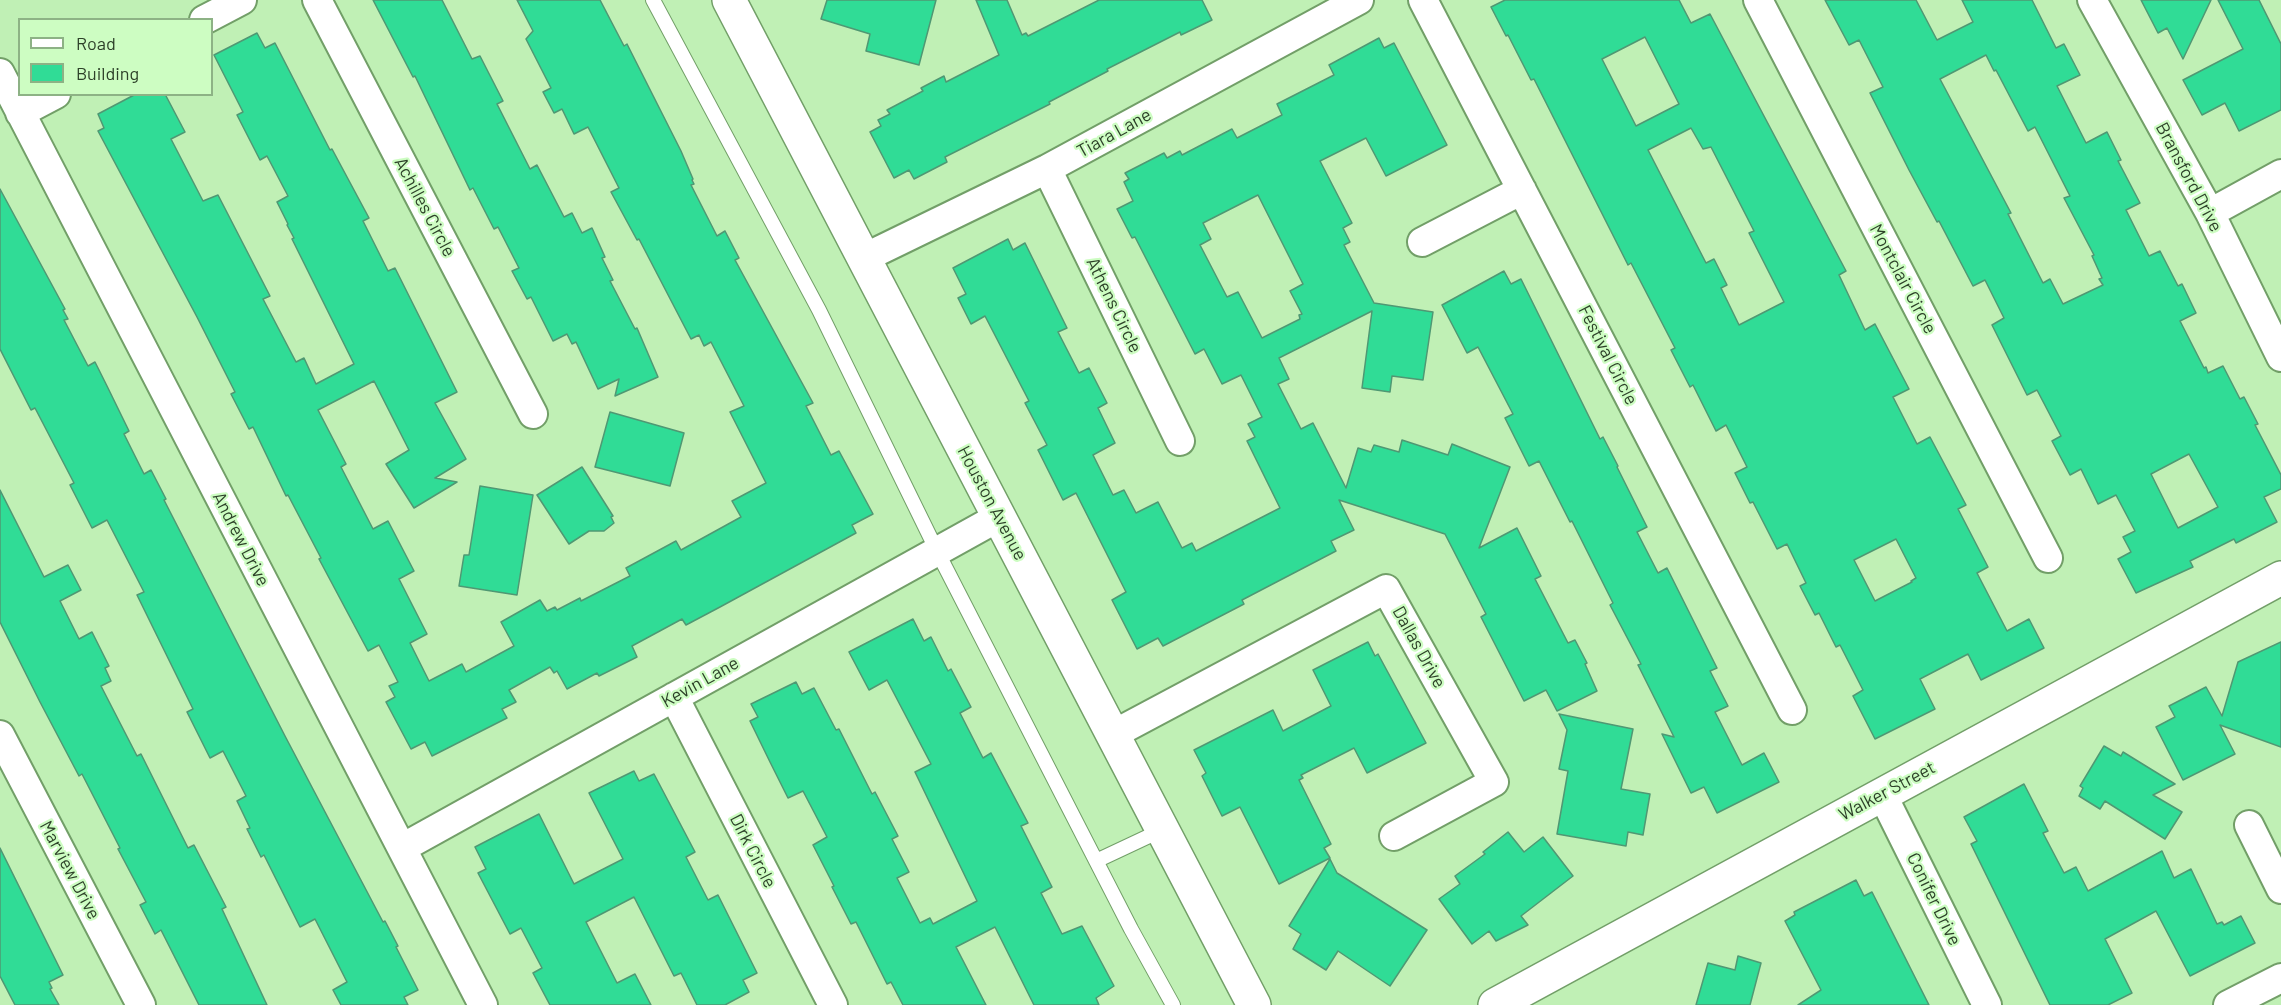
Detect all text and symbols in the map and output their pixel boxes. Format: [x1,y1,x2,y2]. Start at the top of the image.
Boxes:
legend [18,18,213,96]
text: Road [76,32,116,54]
text: Building [76,62,139,84]
street label: Tiara Lane [1073,104,1155,162]
street label: Bransford Drive [2151,119,2227,235]
street label: Achilles Circle [390,154,460,260]
street label: Montclair Circle [1865,220,1941,338]
street label: Athens Circle [1082,254,1146,356]
street label: Festival Circle [1574,302,1642,408]
street label: Houston Avenue [953,442,1031,564]
street label: Andrew Drive [208,488,274,590]
street label: Dallas Drive [1388,602,1450,692]
street label: Kevin Lane [658,652,742,712]
street label: Walker Street [1835,757,1939,825]
street label: Dirk Circle [725,810,781,892]
street label: Marview Drive [35,817,105,923]
street label: Conifer Drive [1902,849,1966,949]

